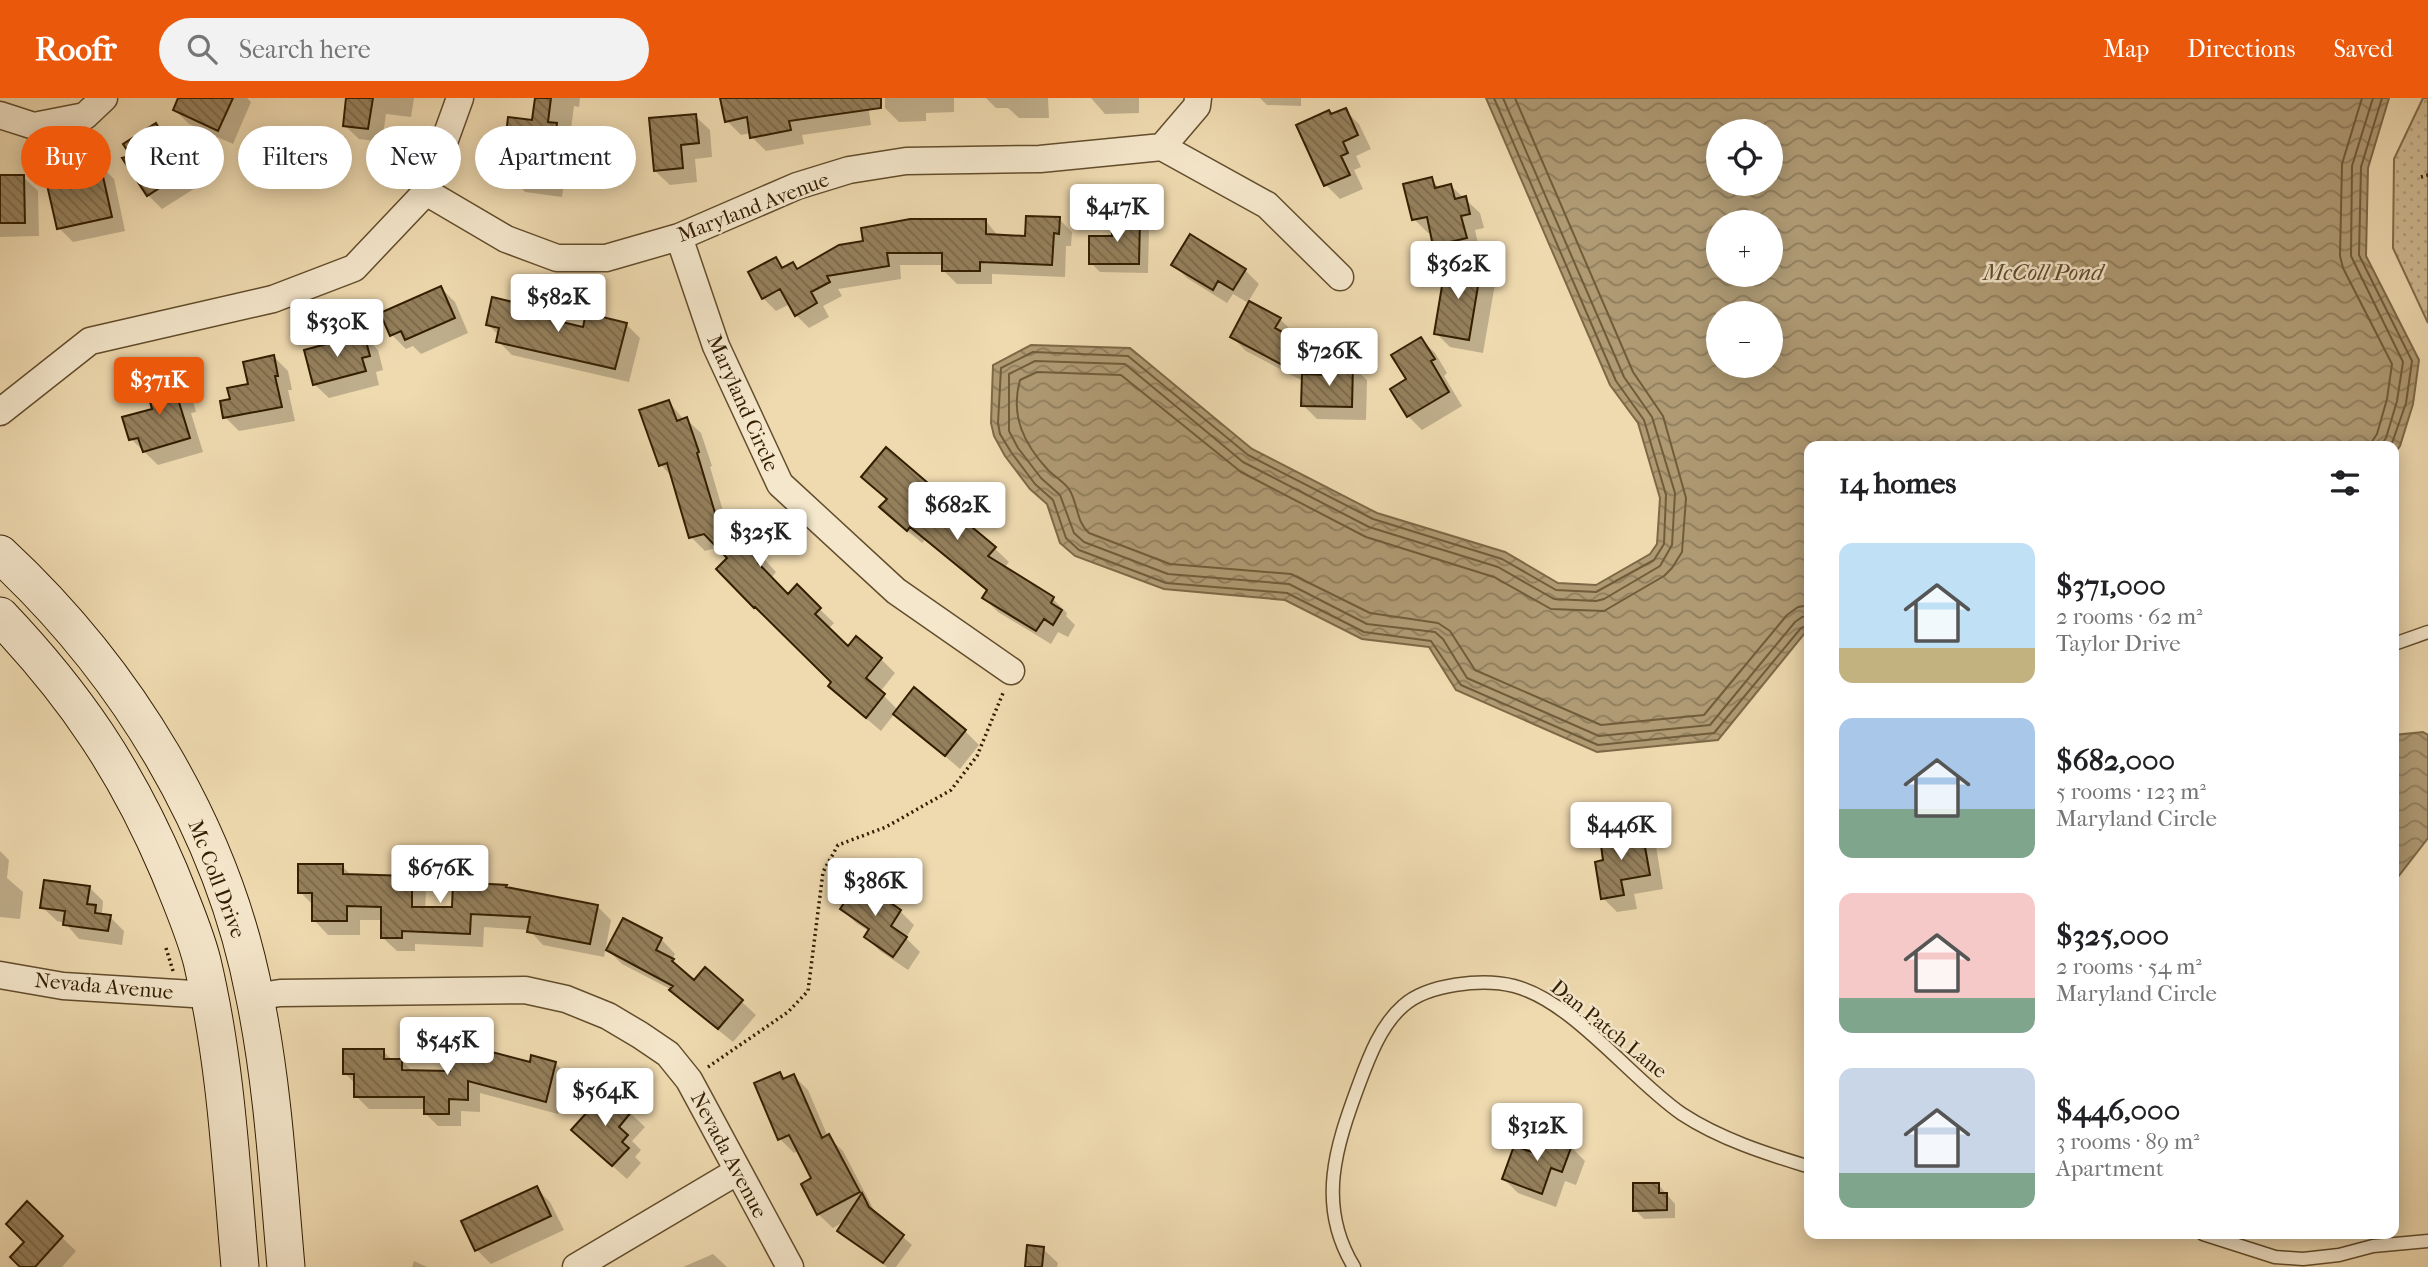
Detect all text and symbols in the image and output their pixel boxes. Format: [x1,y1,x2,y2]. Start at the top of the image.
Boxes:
search box [159,18,649,81]
text: Roofr [35,30,117,69]
icon: search [183,30,221,68]
text: Search here [239,34,371,65]
text: Map [2103,35,2149,63]
text: Directions [2187,35,2295,63]
text: Saved [2333,35,2393,63]
map controls [1706,119,1783,378]
button: locate [1706,119,1783,196]
chip: Buy [21,126,111,189]
chip: Rent [125,126,224,189]
chip: Filters [238,126,352,189]
chip: New [366,126,461,189]
chip: Apartment [475,126,636,189]
street label: Maryland Avenue [674,167,832,247]
pin: $417K [1068,184,1166,244]
text: $417K [1086,193,1148,220]
button: + [1706,210,1783,287]
pin: $362K [1409,242,1507,301]
text: $362K [1426,250,1490,277]
water label: McColl Pond [1981,259,2106,286]
pin: $582K [509,274,607,334]
text: $582K [527,283,589,310]
pin: $530K [288,300,386,359]
button: − [1706,301,1783,378]
text: $530K [306,308,368,335]
pin: $726K [1280,328,1378,388]
street label: Maryland Circle [702,331,784,475]
text: $726K [1297,337,1361,364]
pin: $371K [110,358,208,417]
text: $371K [130,366,188,393]
icon: filters [2326,464,2364,502]
text: 14 homes [1839,466,1956,501]
pin: $682K [908,482,1006,542]
text: $682K [924,491,990,518]
pin: $325K [711,510,809,569]
text: $325K [730,518,790,545]
text: $371,000 [2056,568,2166,603]
icon: home [1895,571,1979,655]
text: 2 rooms · 62 m² [2056,603,2203,630]
text: Taylor Drive [2056,630,2181,657]
text: $682,000 [2056,743,2175,778]
icon: home [1895,746,1979,830]
text: 5 rooms · 123 m² [2056,778,2206,805]
pin: $446K [1572,802,1670,862]
text: Maryland Circle [2056,805,2217,832]
text: $446K [1586,811,1656,838]
street label: Mc Coll Drive [183,816,251,942]
pin: $676K [391,846,489,905]
text: $676K [407,854,473,881]
pin: $386K [826,858,924,918]
text: $386K [844,867,906,894]
text: $325,000 [2056,918,2169,953]
icon: home [1895,921,1979,1005]
text: 2 rooms · 54 m² [2056,953,2202,980]
street label: Nevada Avenue [34,968,174,1004]
street label: Dan Patch Lane [1546,975,1672,1083]
text: Maryland Circle [2056,980,2217,1007]
pin: $545K [398,1018,496,1077]
text: $545K [416,1026,478,1053]
pin: $564K [556,1068,654,1128]
text: $564K [572,1077,638,1104]
street label: Nevada Avenue [686,1088,772,1222]
text: $446,000 [2056,1093,2180,1128]
icon: home [1895,1096,1979,1180]
pin: $312K [1488,1104,1586,1163]
text: $312K [1508,1112,1566,1139]
text: 3 rooms · 89 m² [2056,1128,2200,1155]
text: Apartment [2056,1155,2164,1182]

